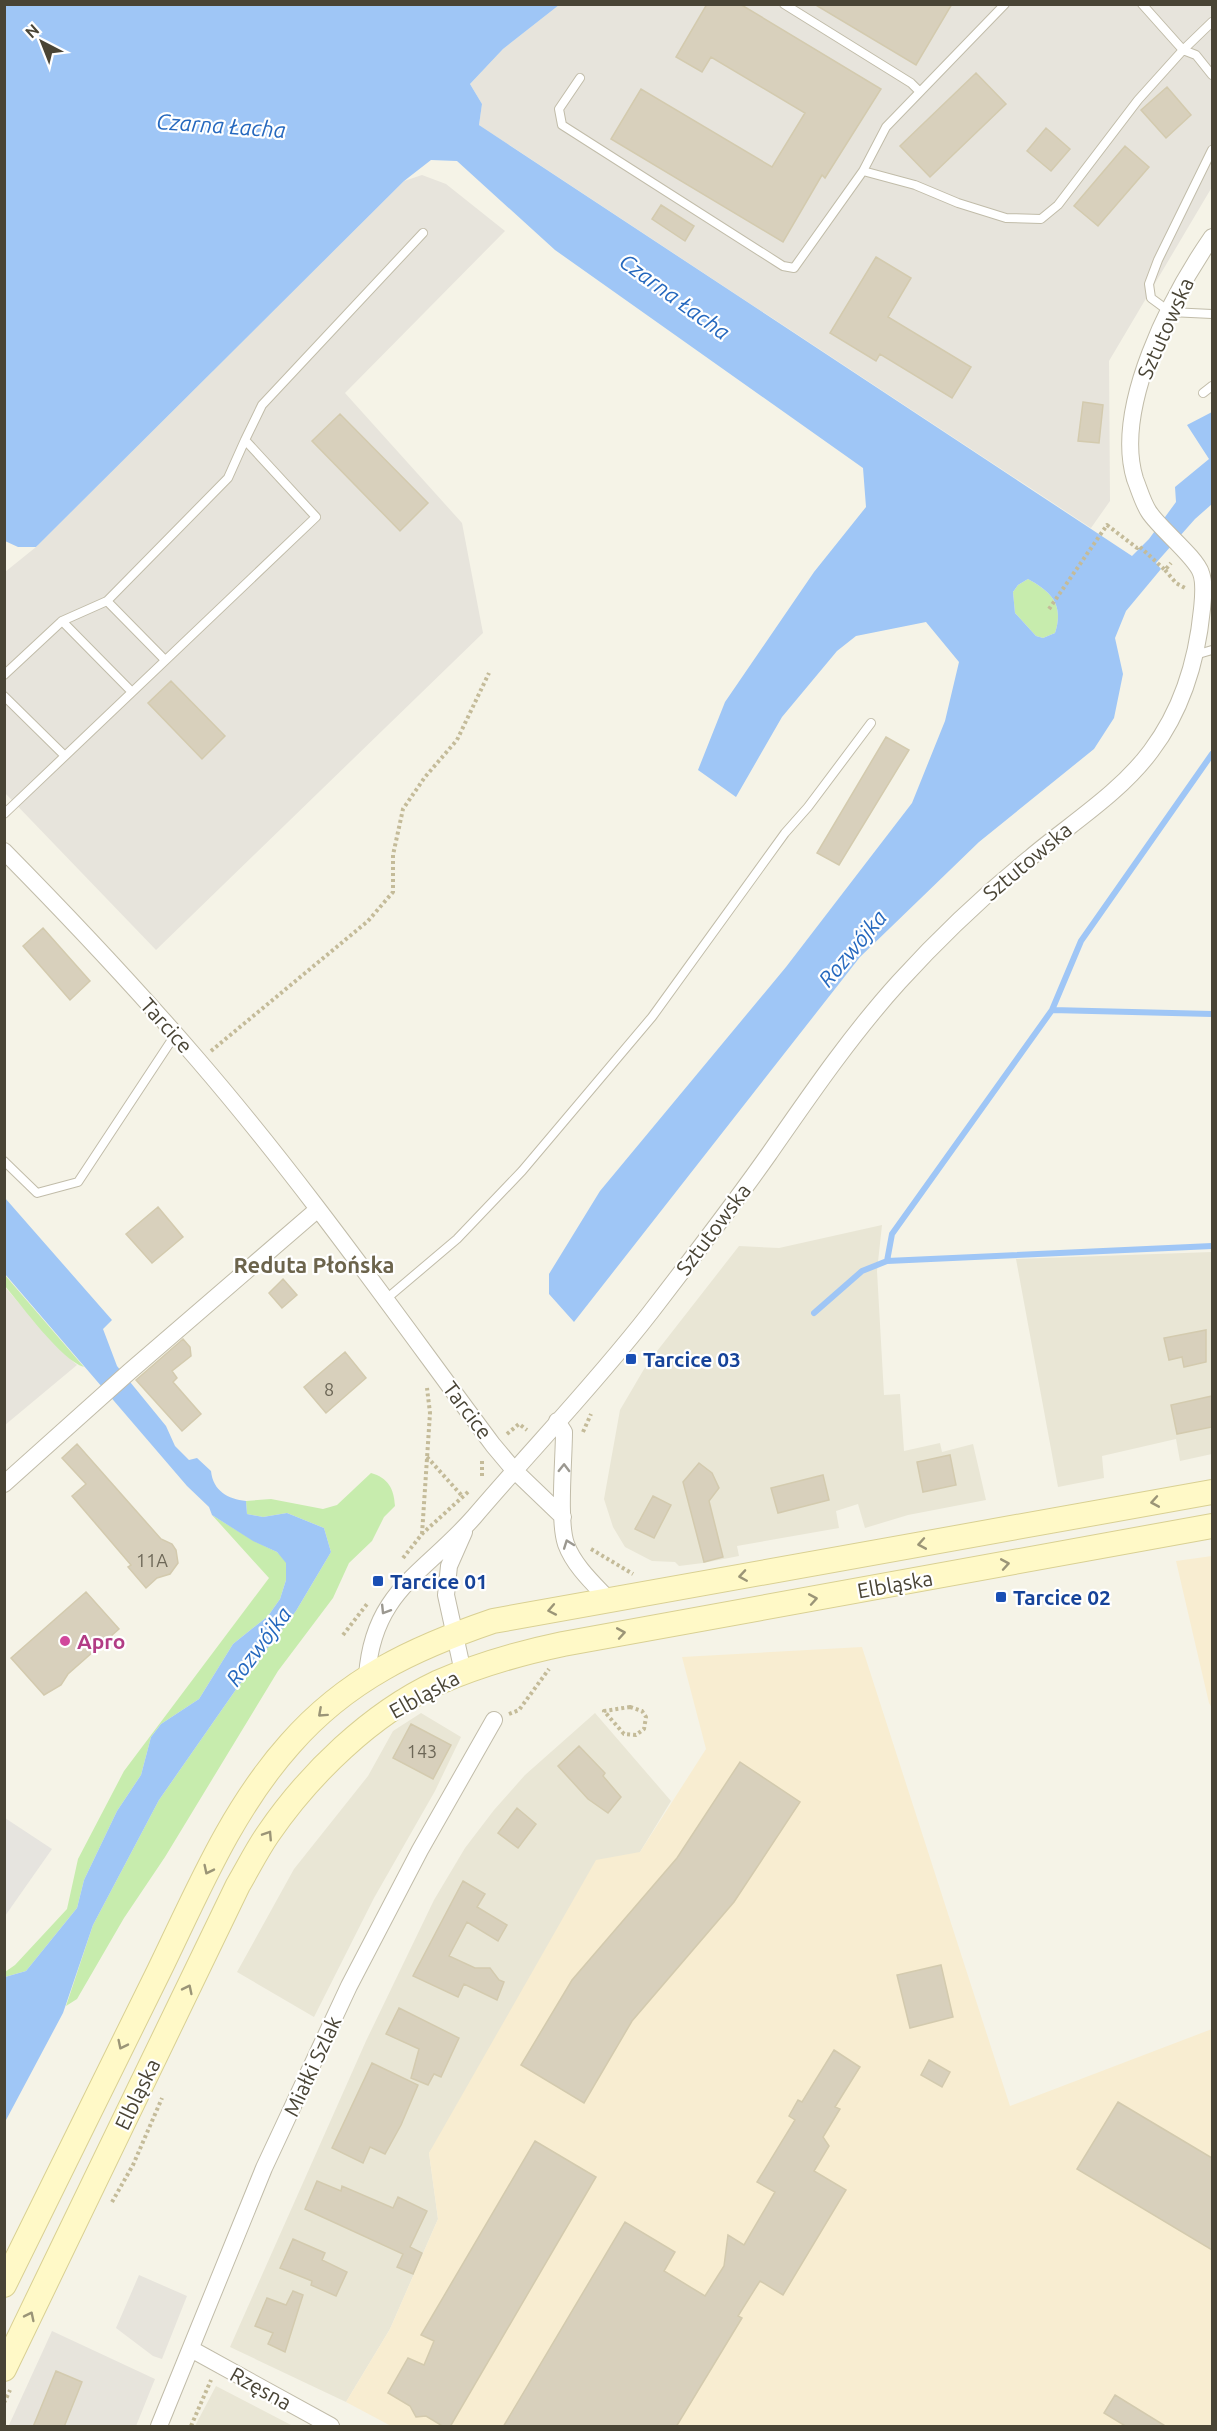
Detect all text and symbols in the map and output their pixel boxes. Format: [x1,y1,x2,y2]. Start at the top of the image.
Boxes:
north arrow [12,12,72,72]
text: N [22,20,42,42]
water label: Czarna Łacha [155,108,287,142]
water label: Czarna Łacha [615,248,735,344]
street label: Sztutowska [1132,274,1198,382]
street label: Sztutowska [978,817,1076,905]
water label: Rozwójka [813,904,891,991]
street label: Tarcice [136,993,198,1057]
street label: Sztutowska [671,1179,755,1279]
district label: Reduta Płońska [233,1252,395,1277]
place label: Tarcice 03 [643,1347,741,1371]
marker: Tarcice 03 [624,1352,638,1366]
street label: Tarcice [439,1377,497,1443]
house number: 8 [324,1379,334,1399]
one-way arrow [557,1464,570,1473]
one-way arrow [1150,1495,1160,1508]
one-way arrow [917,1537,927,1550]
one-way arrow [563,1540,576,1550]
house number: 11A [136,1550,168,1570]
one-way arrow [999,1558,1009,1571]
street label: Elbląska [855,1566,935,1602]
place label: Tarcice 01 [390,1569,488,1593]
one-way arrow [738,1569,748,1582]
marker: Tarcice 01 [371,1574,385,1588]
place label: Tarcice 02 [1013,1585,1111,1609]
marker: Tarcice 02 [994,1590,1008,1604]
one-way arrow [808,1593,818,1606]
water label: Rozwójka [220,1601,296,1690]
one-way arrow [381,1603,392,1614]
one-way arrow [547,1603,557,1616]
one-way arrow [616,1627,626,1640]
place label: Apro [77,1629,125,1653]
marker: Apro [58,1634,72,1648]
street label: Elbląska [385,1665,463,1723]
one-way arrow [318,1706,329,1717]
house number: 143 [407,1741,437,1761]
one-way arrow [260,1831,272,1841]
one-way arrow [204,1863,216,1874]
one-way arrow [180,1985,192,1996]
street label: Miałki Szlak [278,2012,346,2120]
one-way arrow [118,2038,130,2049]
street label: Elbląska [109,2054,165,2134]
one-way arrow [22,2312,34,2323]
street label: Rzęsna [226,2361,296,2415]

